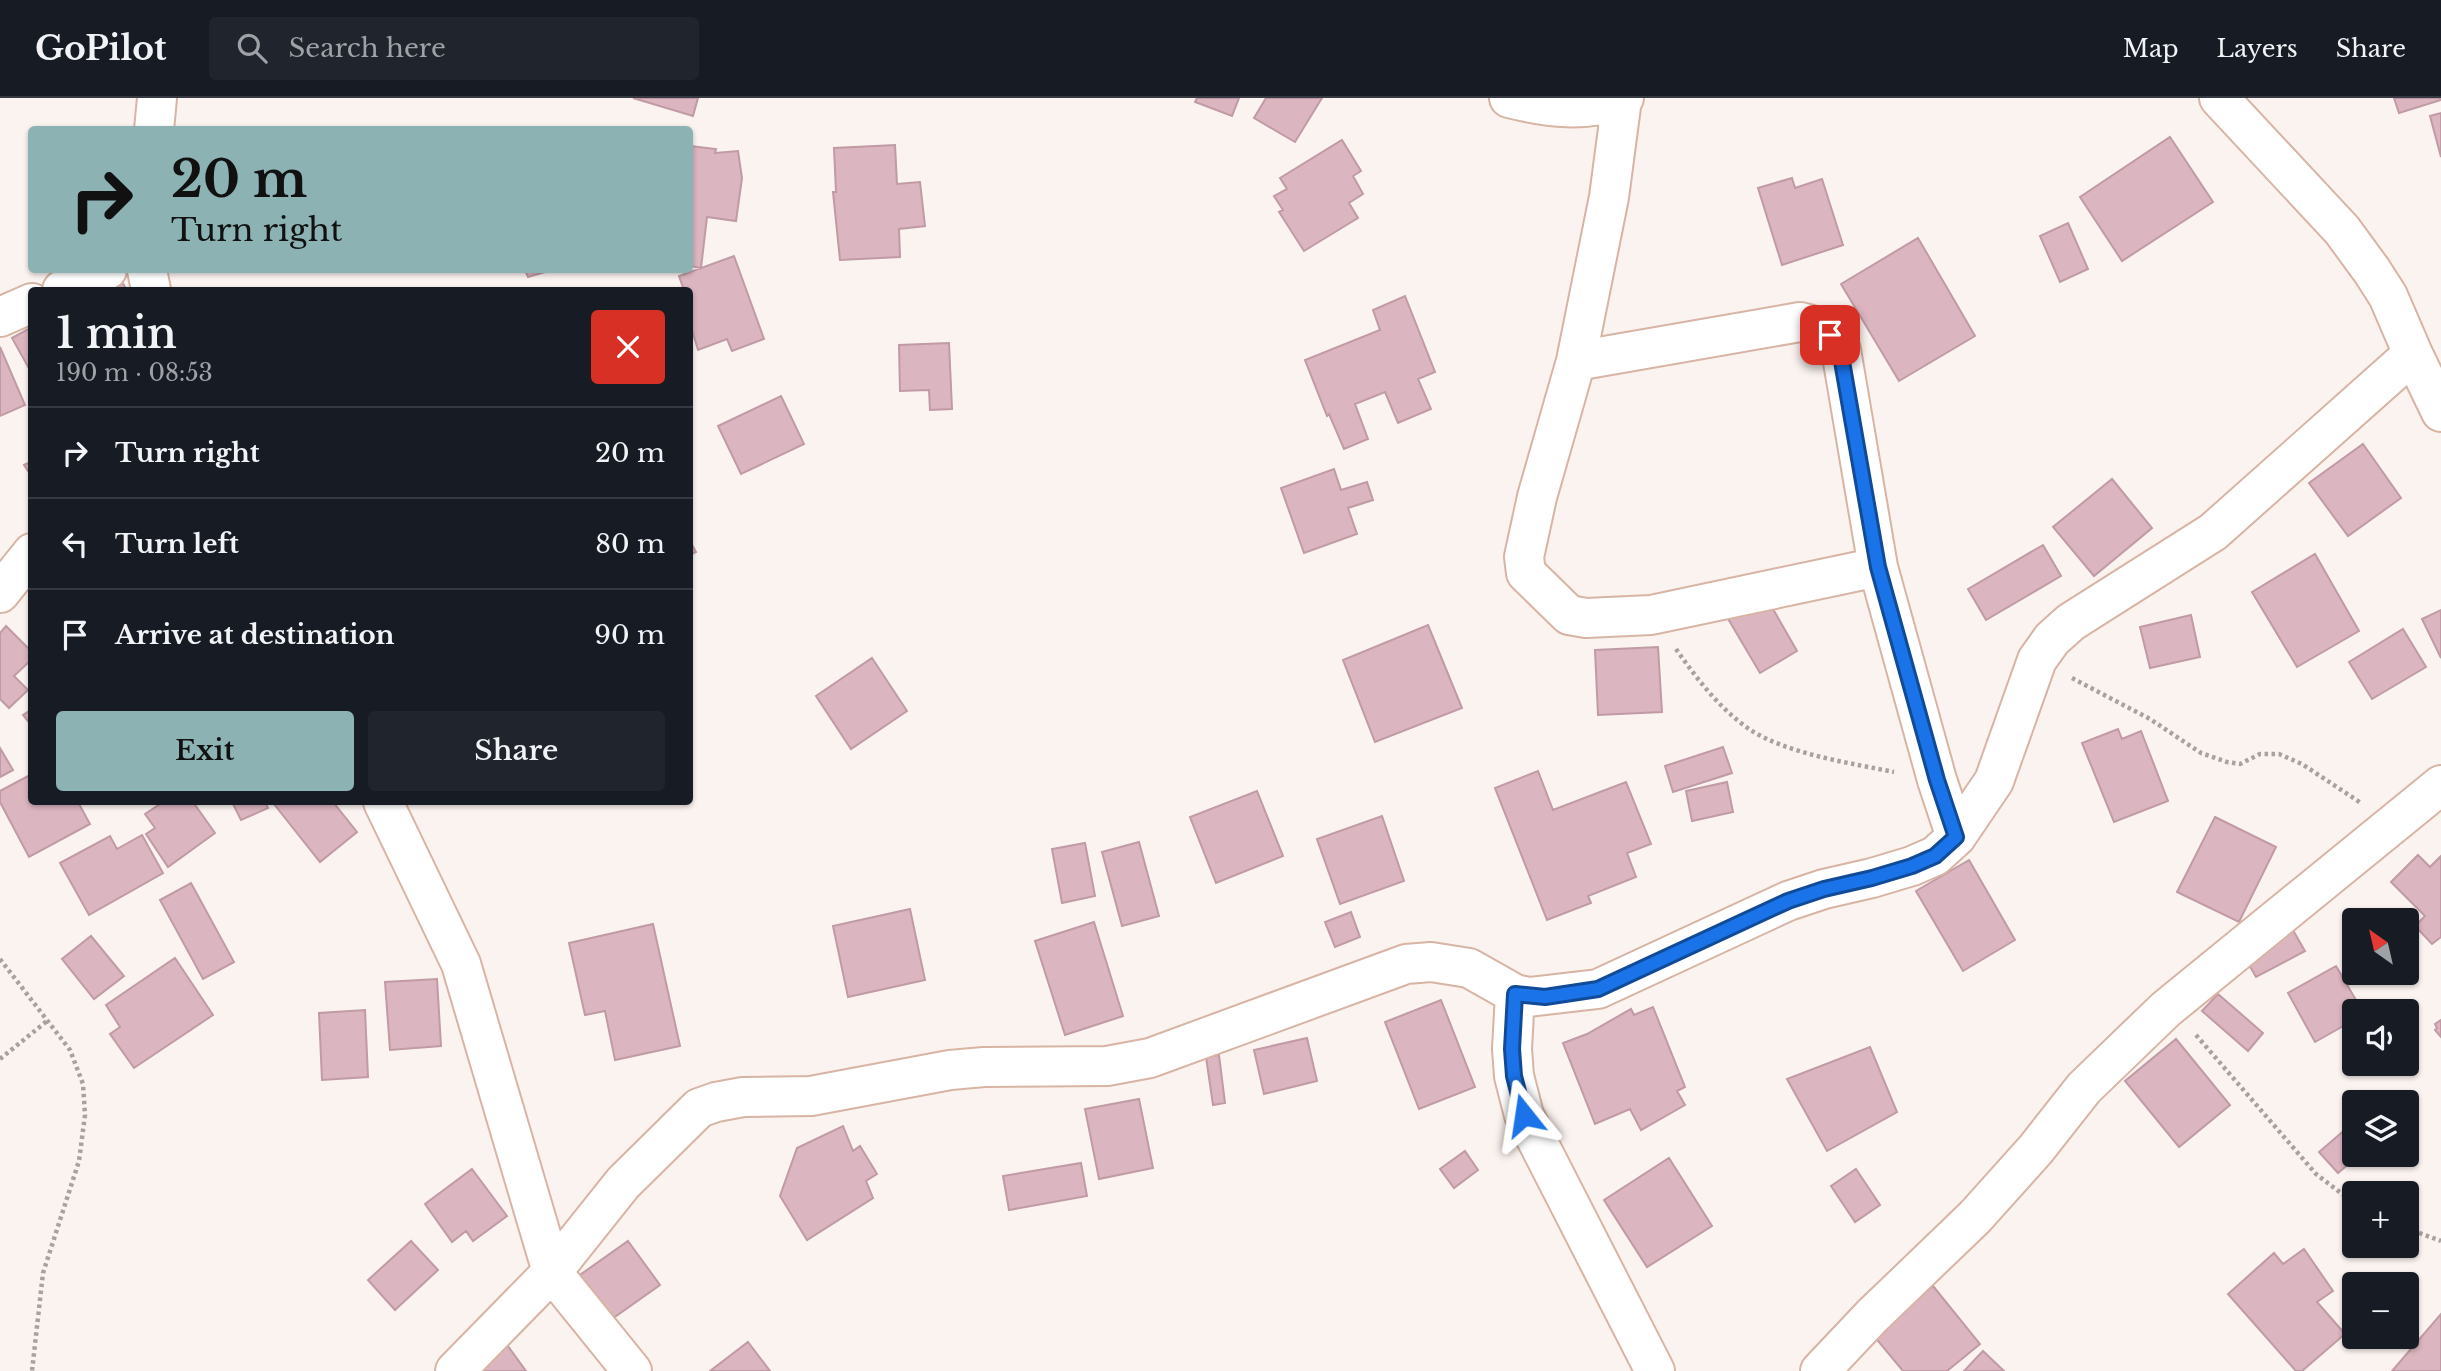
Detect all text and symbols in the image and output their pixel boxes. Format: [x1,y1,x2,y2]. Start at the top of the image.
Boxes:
search box [209,17,699,80]
text: GoPilot [35,28,167,69]
icon: search [233,29,271,67]
text: Search here [289,32,446,64]
text: Map [2123,34,2179,63]
text: Layers [2217,34,2298,63]
text: Share [2336,34,2406,63]
text: 20 m [171,149,307,210]
icon: right [56,154,147,245]
text: Turn right [171,210,342,250]
pin [1800,305,1860,365]
text: 1 min [56,307,177,359]
button: close [591,310,665,384]
icon: arrive [1811,316,1849,354]
text: 190 m · 08:53 [56,359,213,387]
icon: right [56,434,94,472]
text: Turn right [115,437,260,469]
text: 20 m [595,437,665,469]
icon: left [56,525,94,563]
text: Turn left [115,528,239,560]
text: 80 m [595,528,665,560]
icon: arrive [56,616,94,654]
text: Arrive at destination [115,619,395,651]
text: 90 m [594,619,665,651]
button: Exit [56,711,354,791]
button: Share [368,711,665,791]
north arrow [2342,908,2418,985]
map controls [2342,908,2419,1349]
button: sound [2342,999,2419,1076]
position arrow [1487,1078,1561,1152]
button: layers [2342,1090,2419,1167]
button: + [2342,1181,2419,1258]
button: − [2342,1272,2419,1349]

